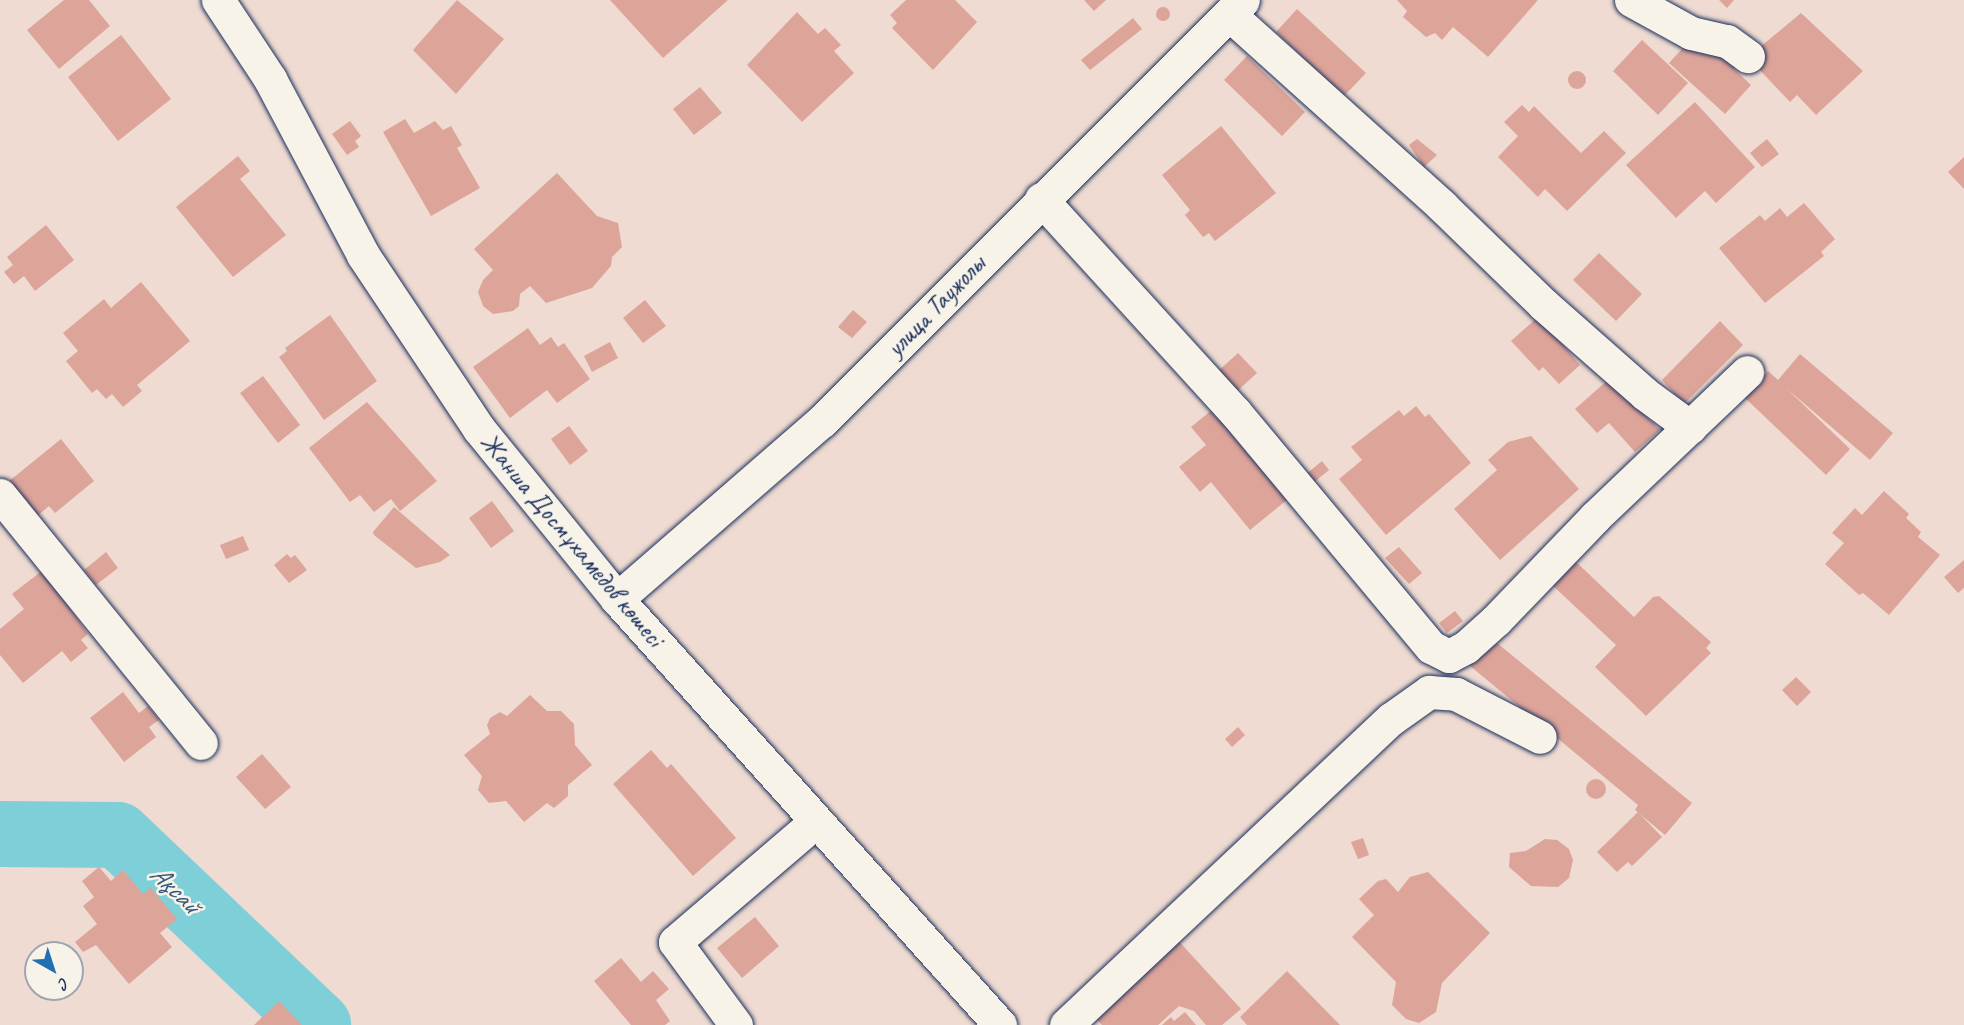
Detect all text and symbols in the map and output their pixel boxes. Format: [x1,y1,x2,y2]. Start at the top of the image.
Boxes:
street label: улица Таужолы [880,248,992,364]
street label: Жанша Досмұхамедов көшесі [473,426,671,654]
water label: Ақсай [143,858,207,920]
north arrow [24,941,84,1001]
text: С [55,973,73,994]

